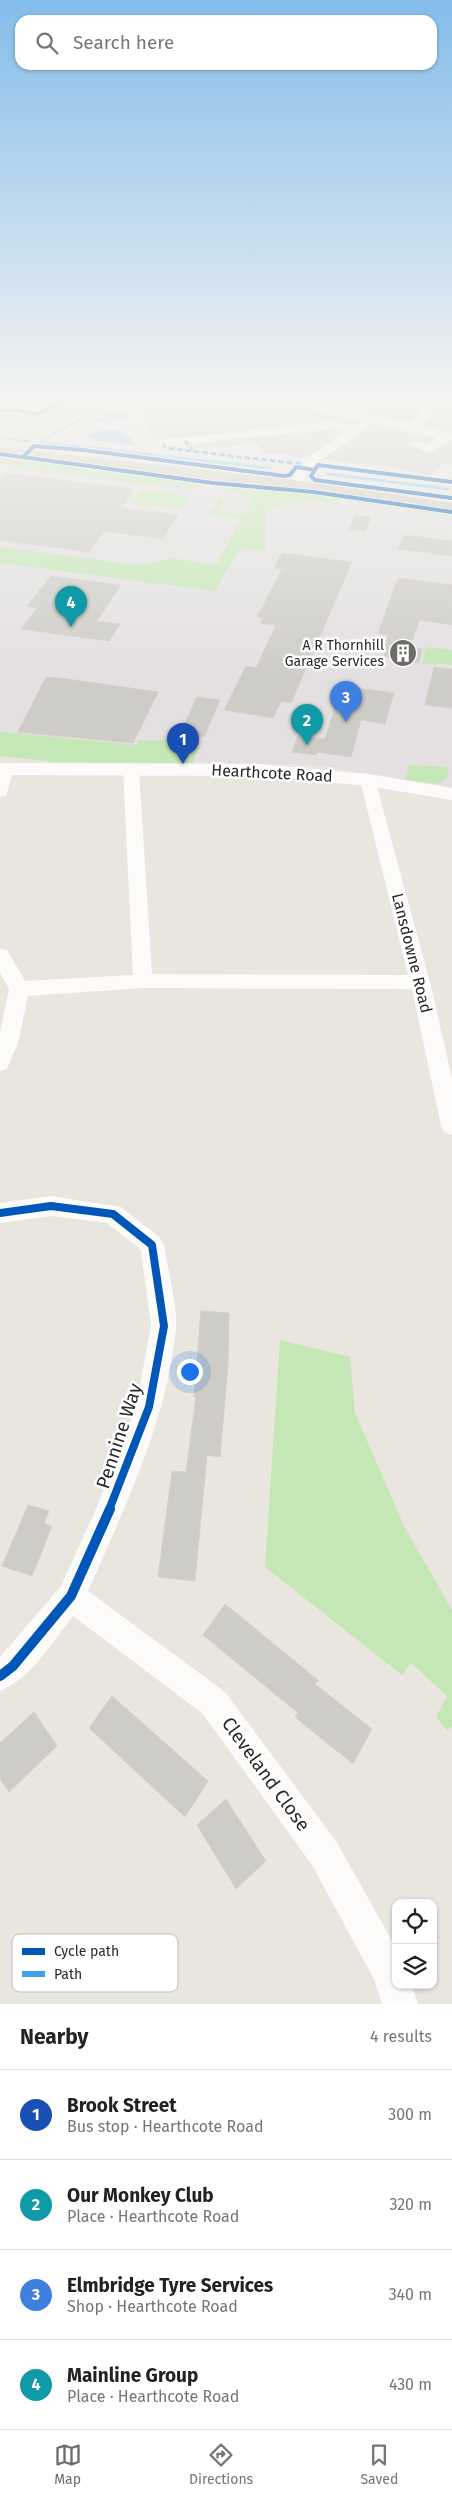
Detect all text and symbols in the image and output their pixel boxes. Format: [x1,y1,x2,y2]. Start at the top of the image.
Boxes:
search box [15,15,437,70]
icon: search [33,29,61,57]
text: Search here [73,31,174,54]
pin: 4 [55,586,87,627]
place label: A R Thornhill Garage Services [285,637,384,670]
building icon: A R Thornhill Garage Services [388,638,418,668]
pin: 3 [330,681,362,722]
pin: 2 [291,704,323,745]
pin: 1 [167,723,199,764]
street label: Hearthcote Road [211,760,333,786]
street label: Lansdowne Road [388,891,436,1015]
your location [177,1359,203,1385]
street label: Pennine Way [91,1380,147,1492]
street label: Cleveland Close [217,1712,315,1836]
map controls [392,1899,437,1989]
button: locate [392,1899,437,1944]
legend [12,1934,178,1992]
text: Cycle path [54,1943,119,1960]
button: layers [392,1944,437,1989]
text: Path [54,1966,82,1983]
text: Nearby [20,2024,88,2050]
text: 4 results [370,2027,432,2046]
text: Brook Street [67,2094,177,2117]
text: 1 [32,2105,40,2124]
text: 300 m [388,2105,432,2124]
text: Bus stop · Hearthcote Road [67,2117,263,2136]
text: Our Monkey Club [67,2184,214,2207]
text: 2 [32,2195,40,2214]
text: 320 m [389,2195,432,2214]
text: Place · Hearthcote Road [67,2207,239,2226]
text: Elmbridge Tyre Services [67,2274,273,2297]
text: 3 [32,2285,40,2304]
text: 340 m [389,2285,432,2304]
text: Shop · Hearthcote Road [67,2297,238,2316]
text: Mainline Group [67,2364,198,2387]
text: 4 [31,2375,41,2394]
text: 430 m [389,2375,432,2394]
text: Place · Hearthcote Road [67,2387,239,2406]
tab: Map [54,2441,82,2488]
tab: Directions [189,2441,253,2488]
tab: Saved [360,2441,398,2488]

